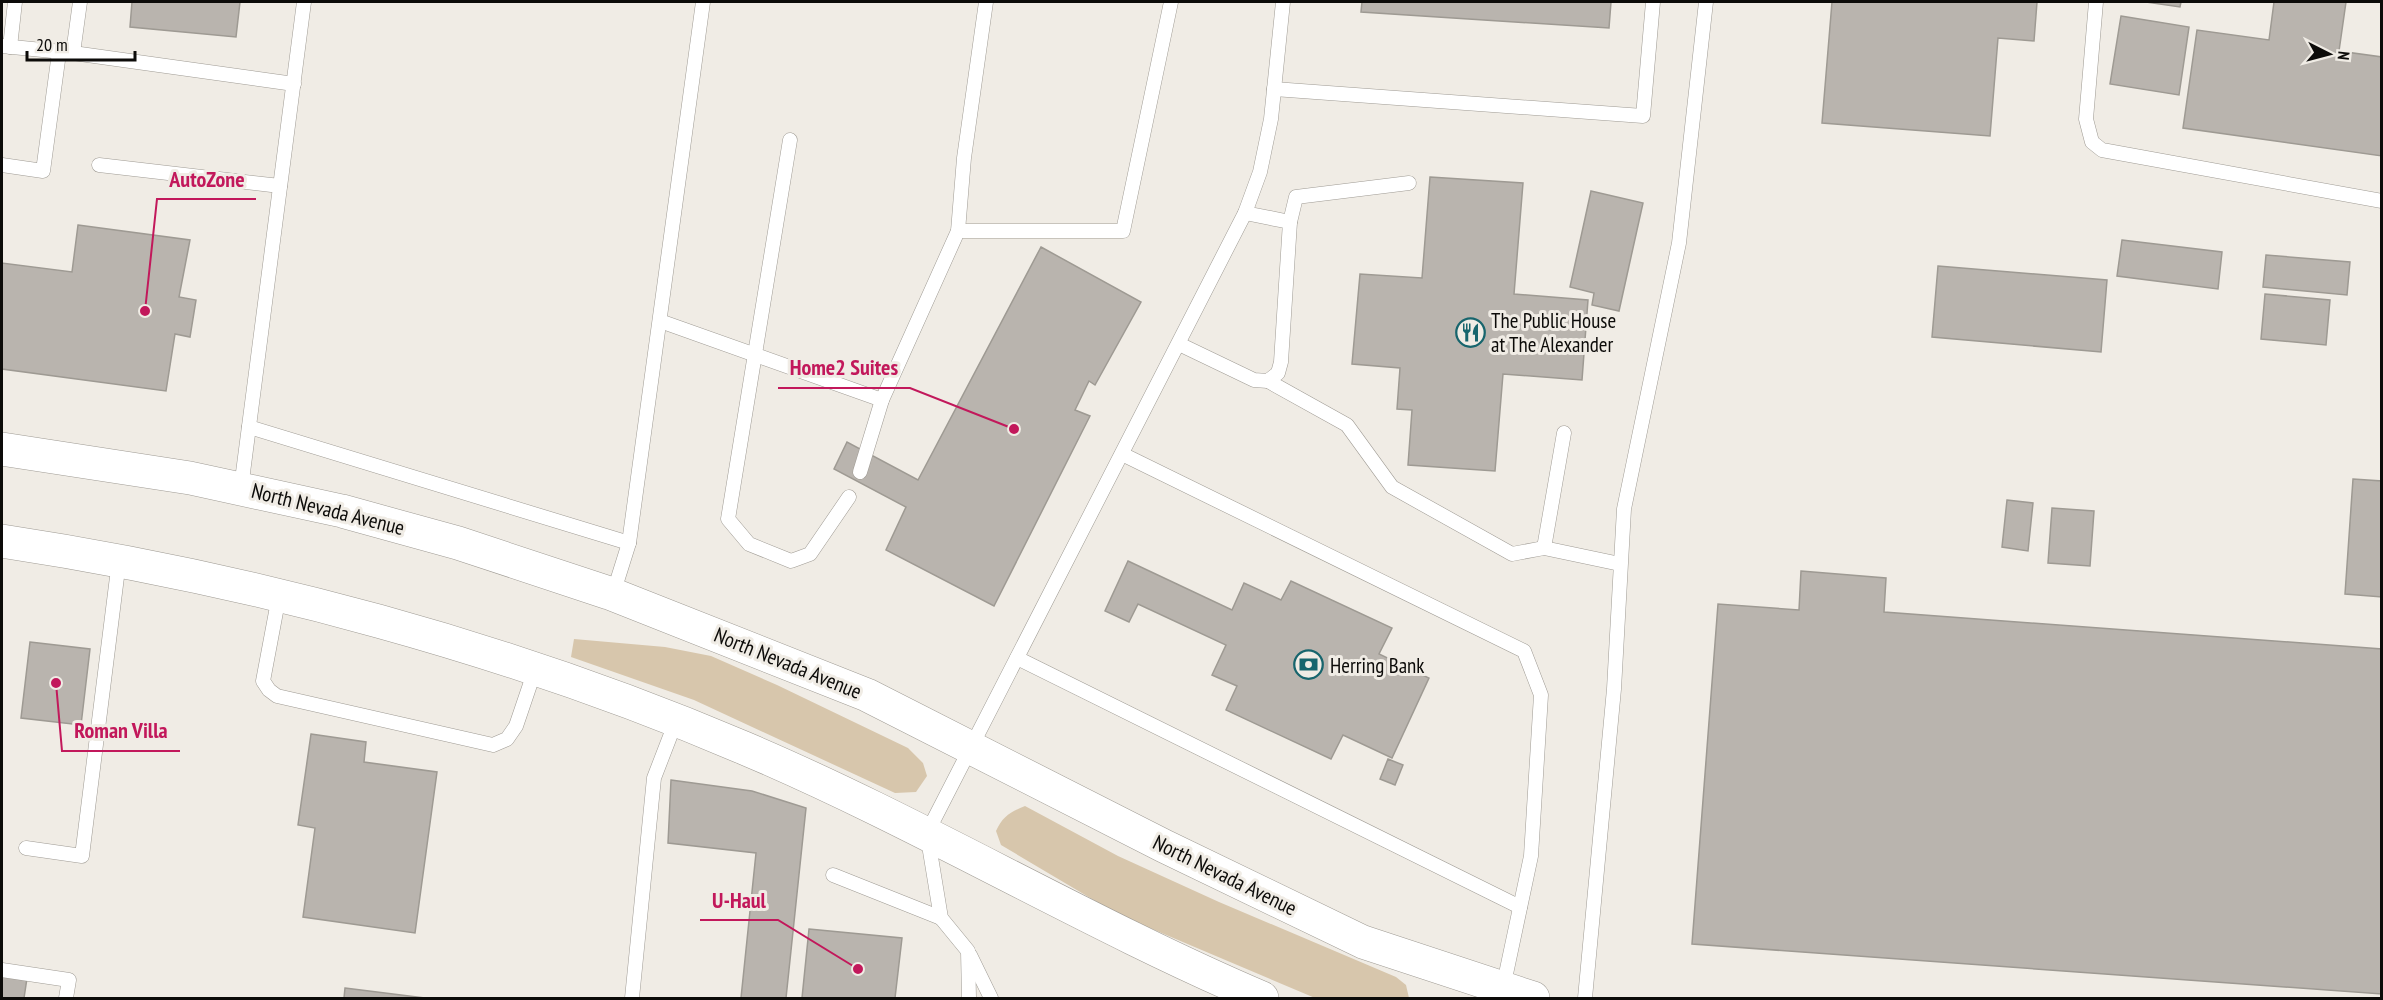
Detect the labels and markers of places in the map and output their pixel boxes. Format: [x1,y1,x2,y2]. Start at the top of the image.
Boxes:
callout: AutoZone [157,159,256,199]
place label: The Public House at The Alexander [1491,307,1616,358]
restaurant icon: The Public House at The Alexander [1454,316,1486,348]
callout: Home2 Suites [778,348,910,388]
bank icon: Herring Bank [1293,649,1325,681]
place label: Herring Bank [1330,652,1424,679]
callout: Roman Villa [62,711,180,751]
callout: U-Haul [700,880,778,920]

